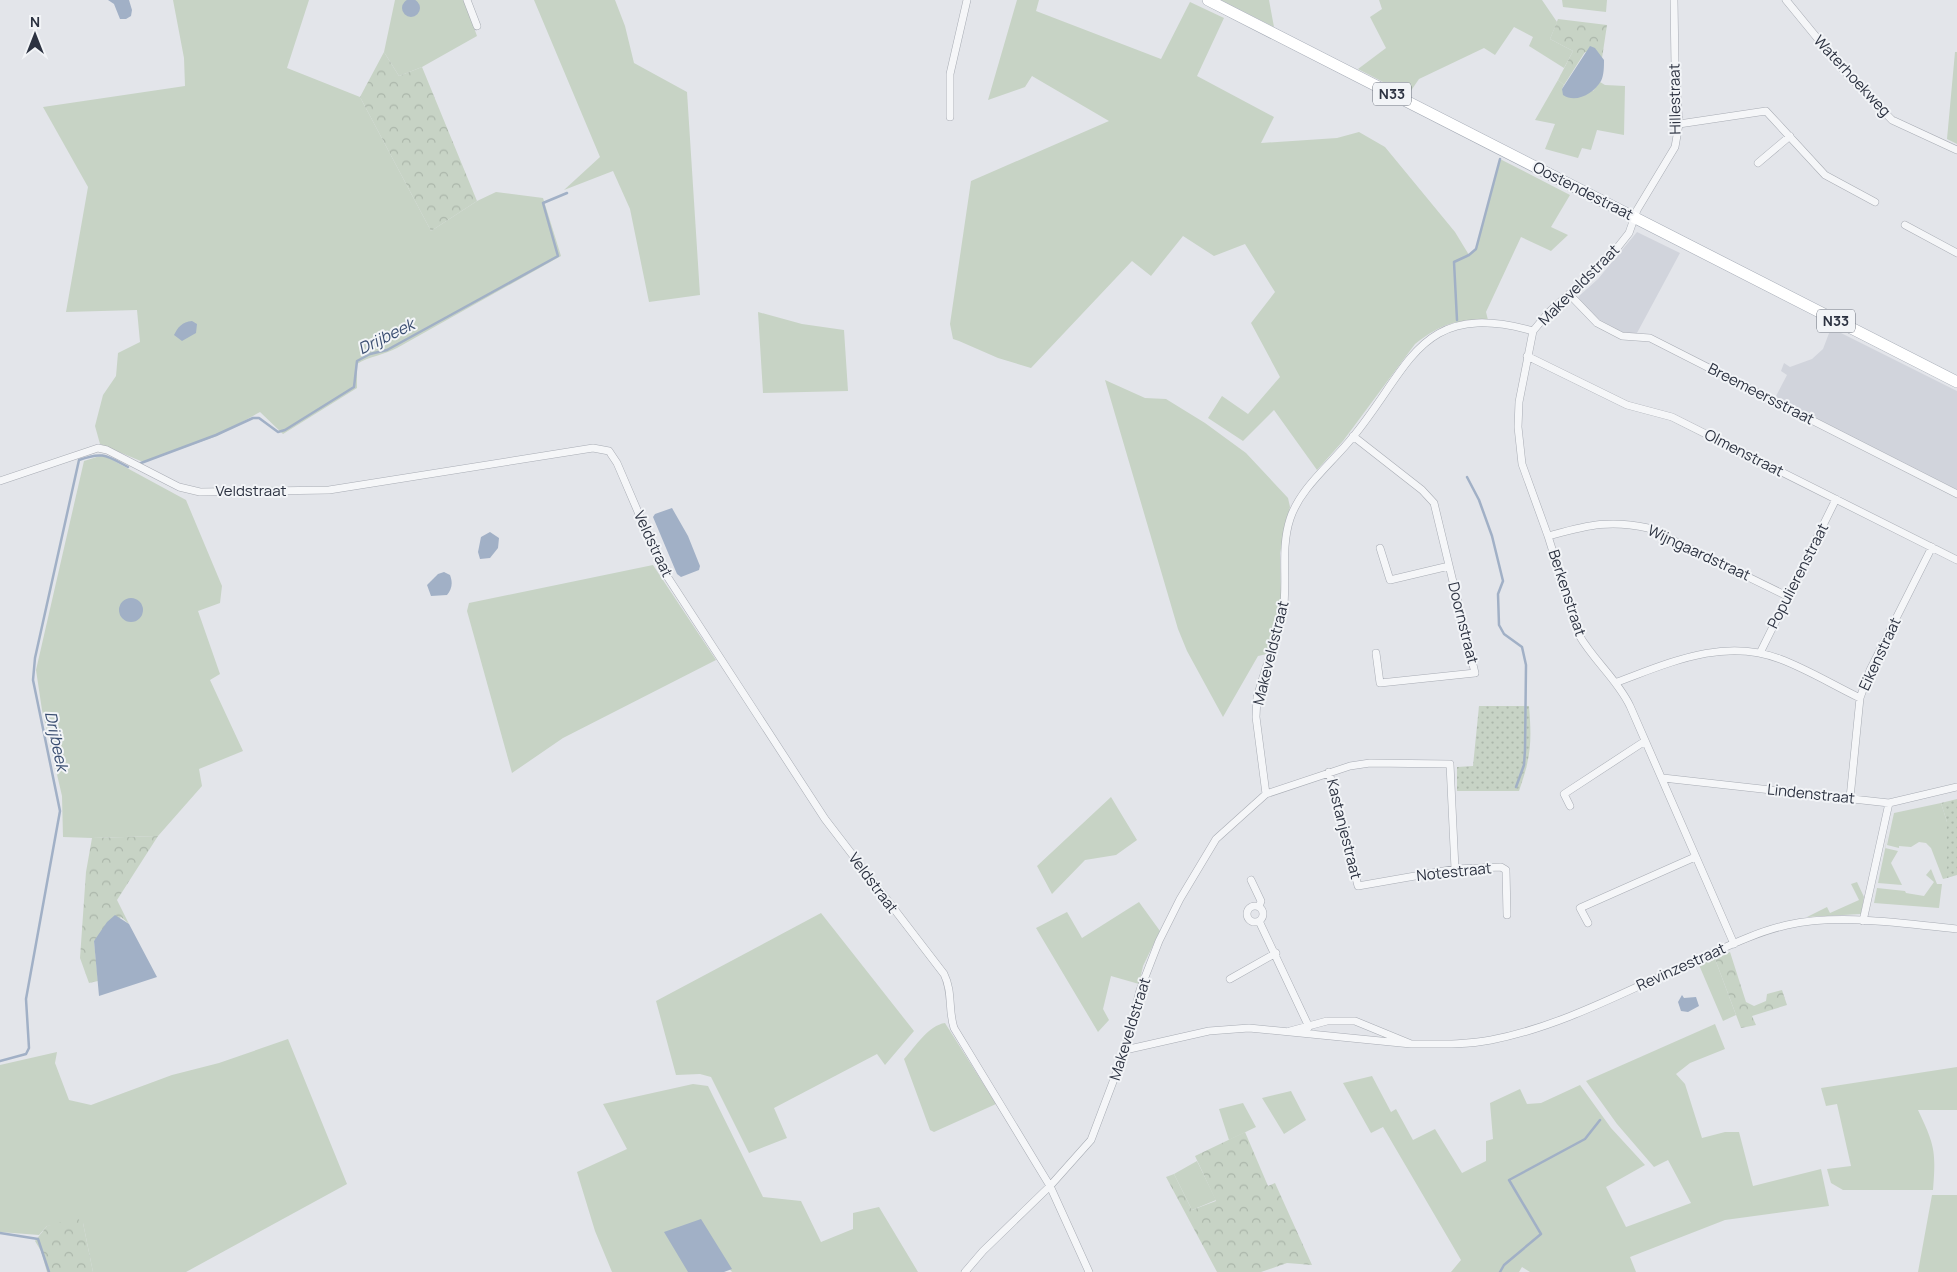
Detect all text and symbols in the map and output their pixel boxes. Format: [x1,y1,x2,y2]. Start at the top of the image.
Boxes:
north arrow [10,10,60,60]
text: N [30,12,40,31]
street label: Waterhoekweg [1809,30,1896,121]
street label: Hillestraat [1663,63,1686,135]
road number: N33 [1373,82,1411,106]
street label: Oostendestraat [1529,156,1637,225]
street label: Makeveldstraat [1533,239,1624,330]
road number: N33 [1817,310,1855,332]
water label: Drijbeek [354,312,420,359]
street label: Breemeersstraat [1705,358,1818,429]
street label: Olmenstraat [1701,424,1787,481]
street label: Veldstraat [216,480,286,501]
street label: Veldstraat [629,507,678,580]
street label: Populierenstraat [1762,519,1833,632]
street label: Wijngaardstraat [1644,520,1754,586]
street label: Berkenstraat [1544,547,1591,639]
street label: Doornstraat [1443,580,1484,666]
street label: Makeveldstraat [1247,599,1294,707]
street label: Eikenstraat [1853,614,1906,694]
water label: Drijbeek [40,709,74,775]
street label: Kastanjestraat [1322,777,1367,881]
street label: Lindenstraat [1766,778,1856,809]
street label: Veldstraat [844,848,903,917]
street label: Notestraat [1415,857,1492,886]
street label: Revinzestraat [1633,937,1729,996]
street label: Makeveldstraat [1104,975,1155,1083]

